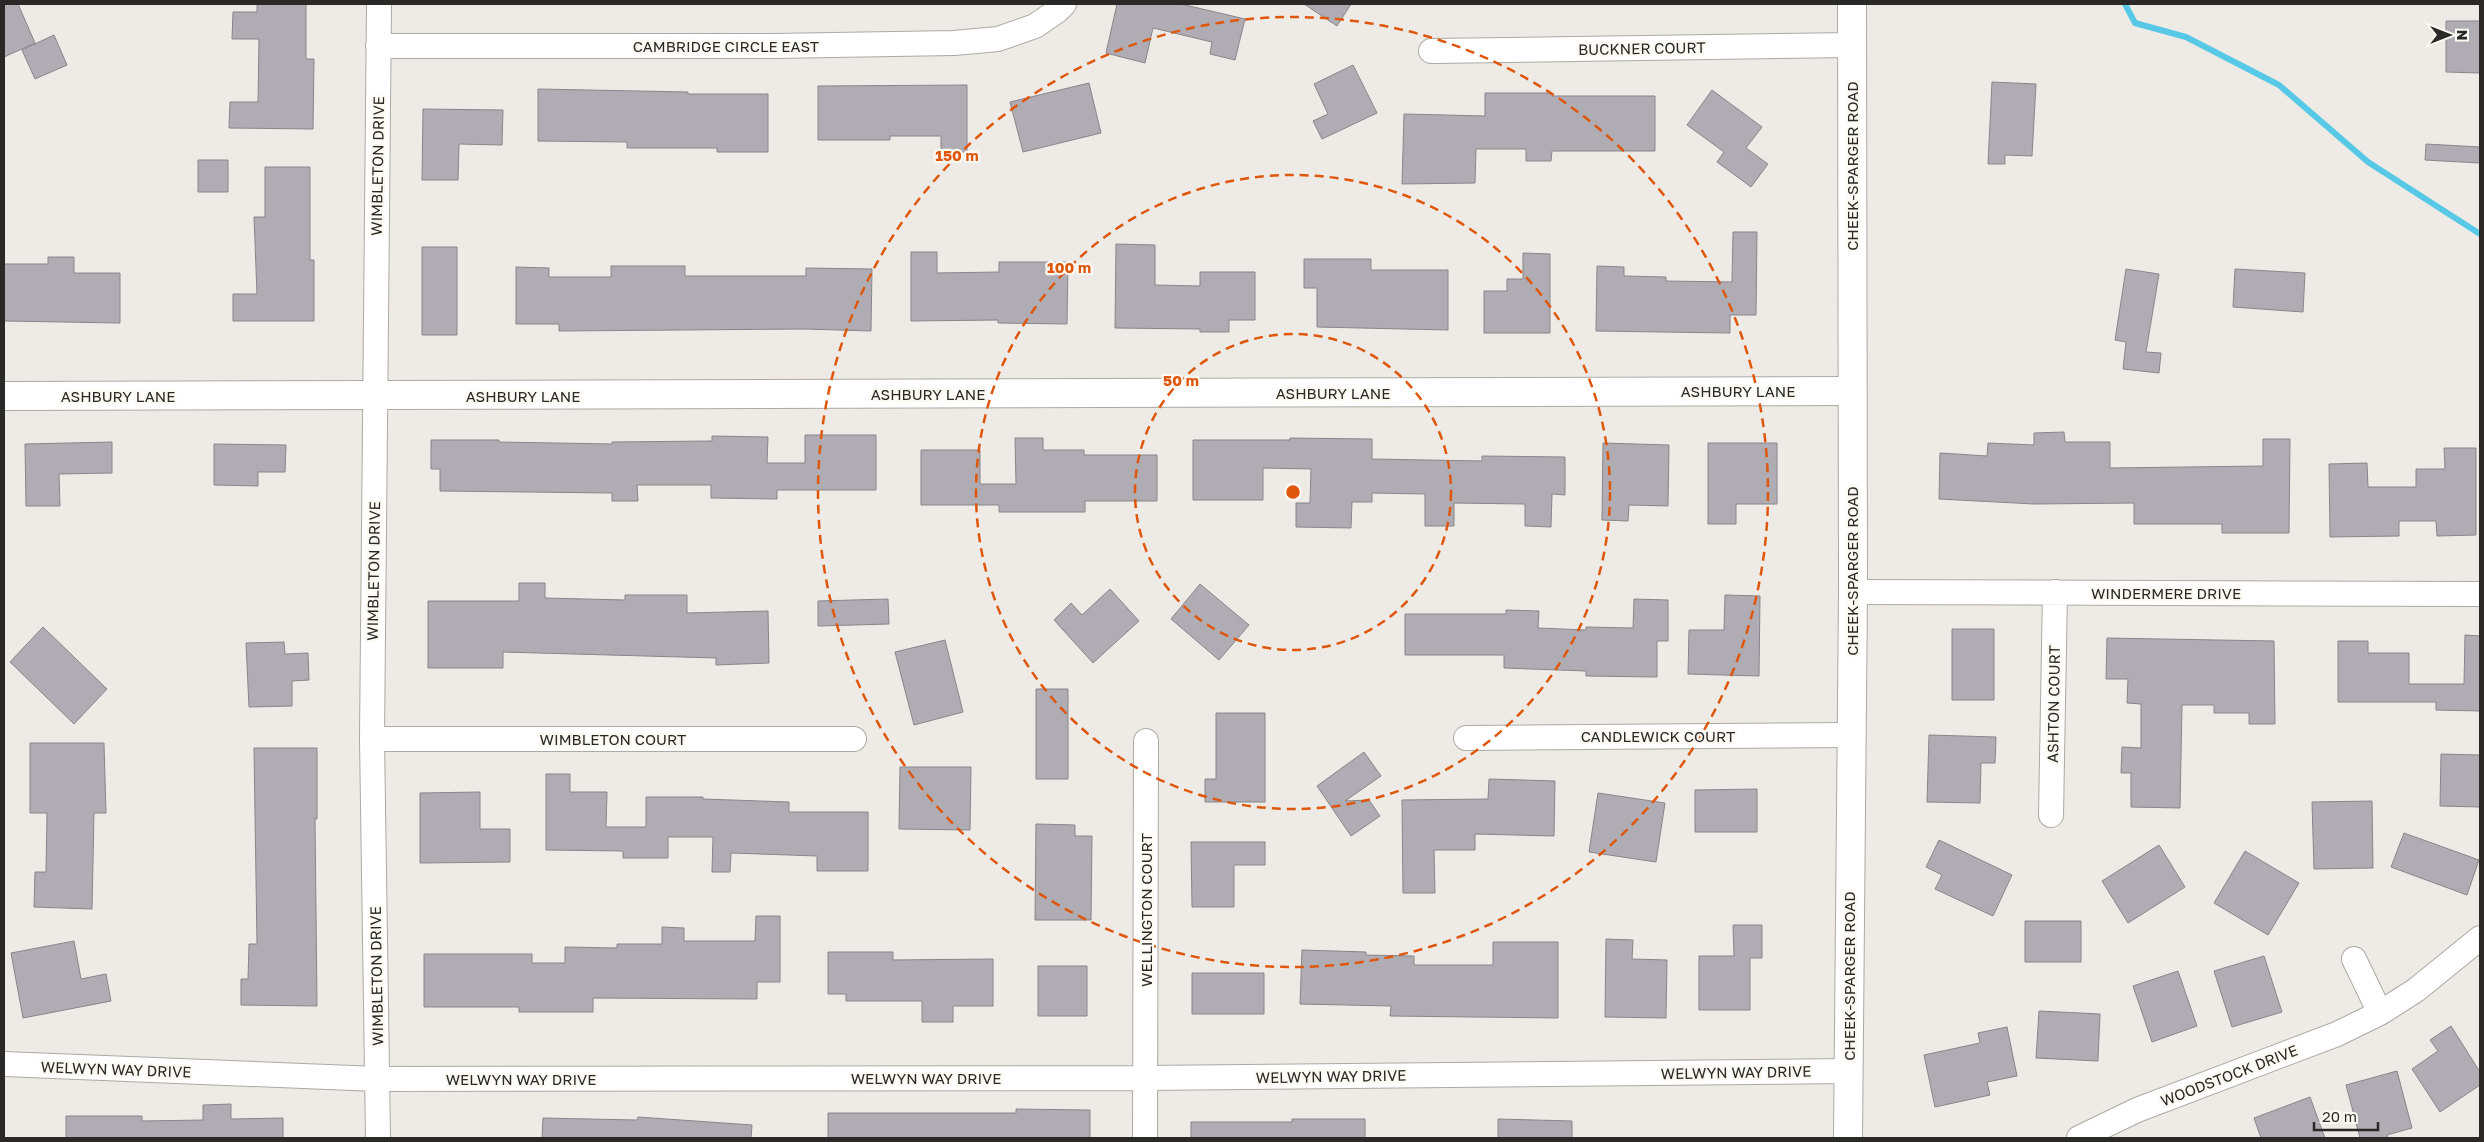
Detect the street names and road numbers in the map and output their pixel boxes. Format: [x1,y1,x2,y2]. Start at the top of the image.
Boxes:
street label: CAMBRIDGE CIRCLE EAST [633,37,819,55]
street label: BUCKNER COURT [1578,38,1706,58]
street label: CHEEK-SPARGER ROAD [1843,81,1861,251]
street label: WIMBLETON DRIVE [367,96,387,236]
street label: ASHBURY LANE [1681,382,1795,400]
street label: ASHBURY LANE [1276,384,1390,402]
street label: ASHBURY LANE [871,385,985,403]
street label: ASHBURY LANE [61,387,175,405]
street label: ASHBURY LANE [466,387,580,405]
street label: CHEEK-SPARGER ROAD [1843,486,1861,656]
street label: WIMBLETON DRIVE [363,501,383,641]
street label: WINDERMERE DRIVE [2091,584,2241,602]
street label: ASHTON COURT [2043,645,2063,763]
street label: CANDLEWICK COURT [1581,727,1735,745]
street label: WIMBLETON COURT [540,730,686,748]
street label: WELLINGTON COURT [1137,833,1155,987]
street label: CHEEK-SPARGER ROAD [1840,891,1858,1061]
street label: WIMBLETON DRIVE [366,906,386,1046]
street label: WOODSTOCK DRIVE [2158,1041,2300,1109]
street label: WELWYN WAY DRIVE [40,1057,192,1081]
street label: WELWYN WAY DRIVE [1661,1062,1811,1082]
street label: WELWYN WAY DRIVE [1256,1066,1406,1086]
street label: WELWYN WAY DRIVE [851,1069,1001,1087]
street label: WELWYN WAY DRIVE [446,1070,596,1088]

